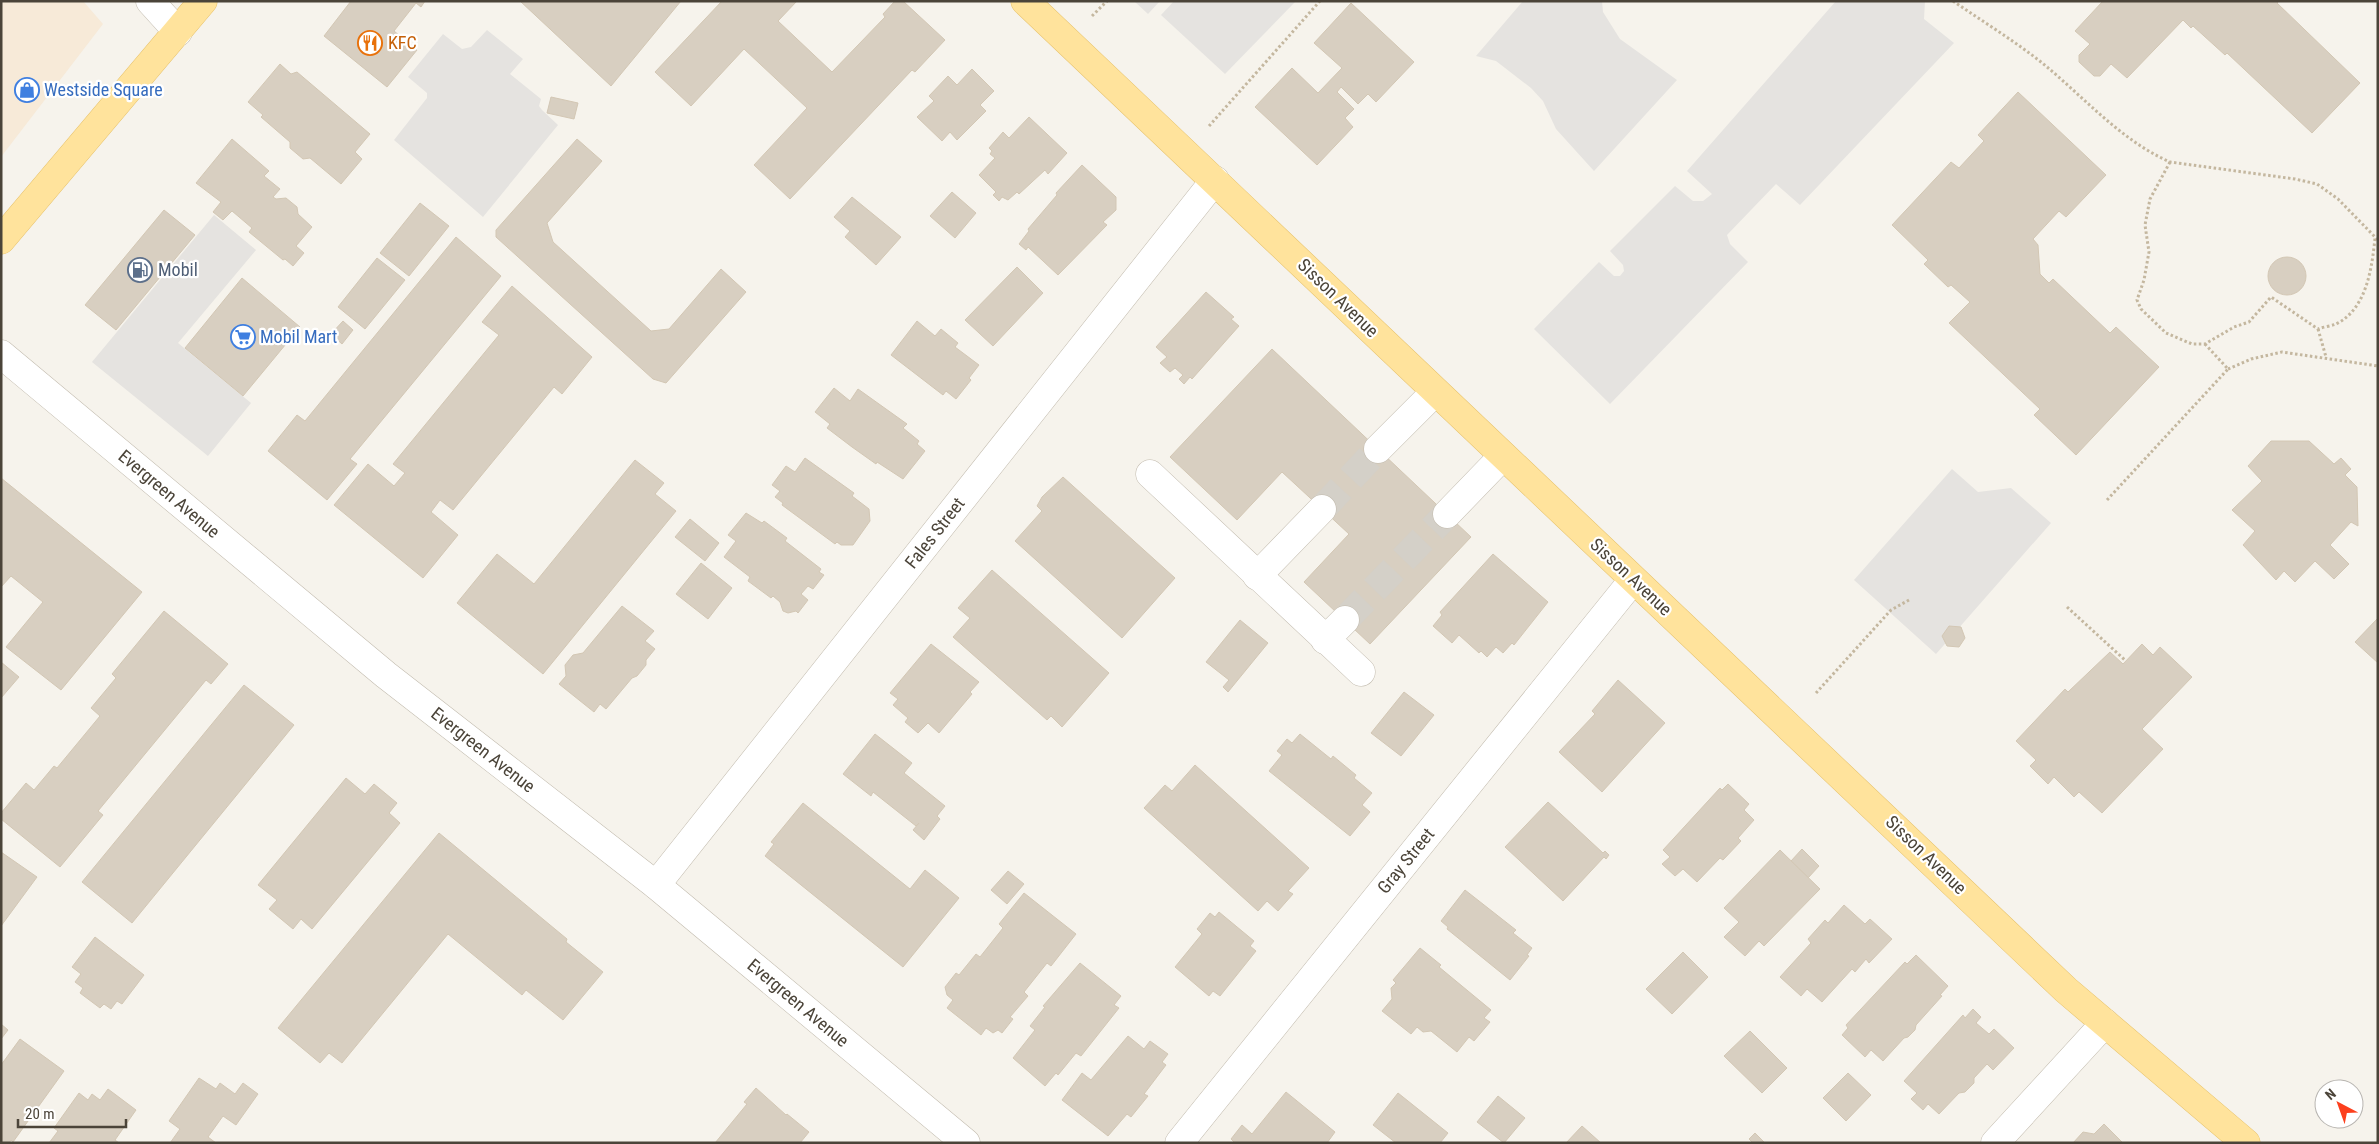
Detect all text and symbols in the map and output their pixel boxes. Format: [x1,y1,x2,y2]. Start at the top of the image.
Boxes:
restaurant icon: KFC [357,30,383,56]
place label: KFC [388,32,417,53]
shop icon: Westside Square [14,77,40,103]
place label: Westside Square [44,79,163,100]
street label: Sisson Avenue [1294,254,1383,341]
fuel station icon: Mobil [127,257,153,283]
place label: Mobil [158,259,198,280]
supermarket icon: Mobil Mart [230,324,256,350]
place label: Mobil Mart [260,326,337,347]
street label: Evergreen Avenue [114,445,224,542]
street label: Fales Street [900,493,969,572]
street label: Sisson Avenue [1586,534,1676,620]
street label: Evergreen Avenue [427,703,539,797]
street label: Sisson Avenue [1882,811,1971,898]
street label: Gray Street [1373,824,1438,898]
street label: Evergreen Avenue [743,954,853,1051]
north arrow [2314,1079,2364,1129]
text: N [2322,1085,2339,1103]
scale bar [18,1096,125,1128]
text: 20 m [25,1105,55,1123]

